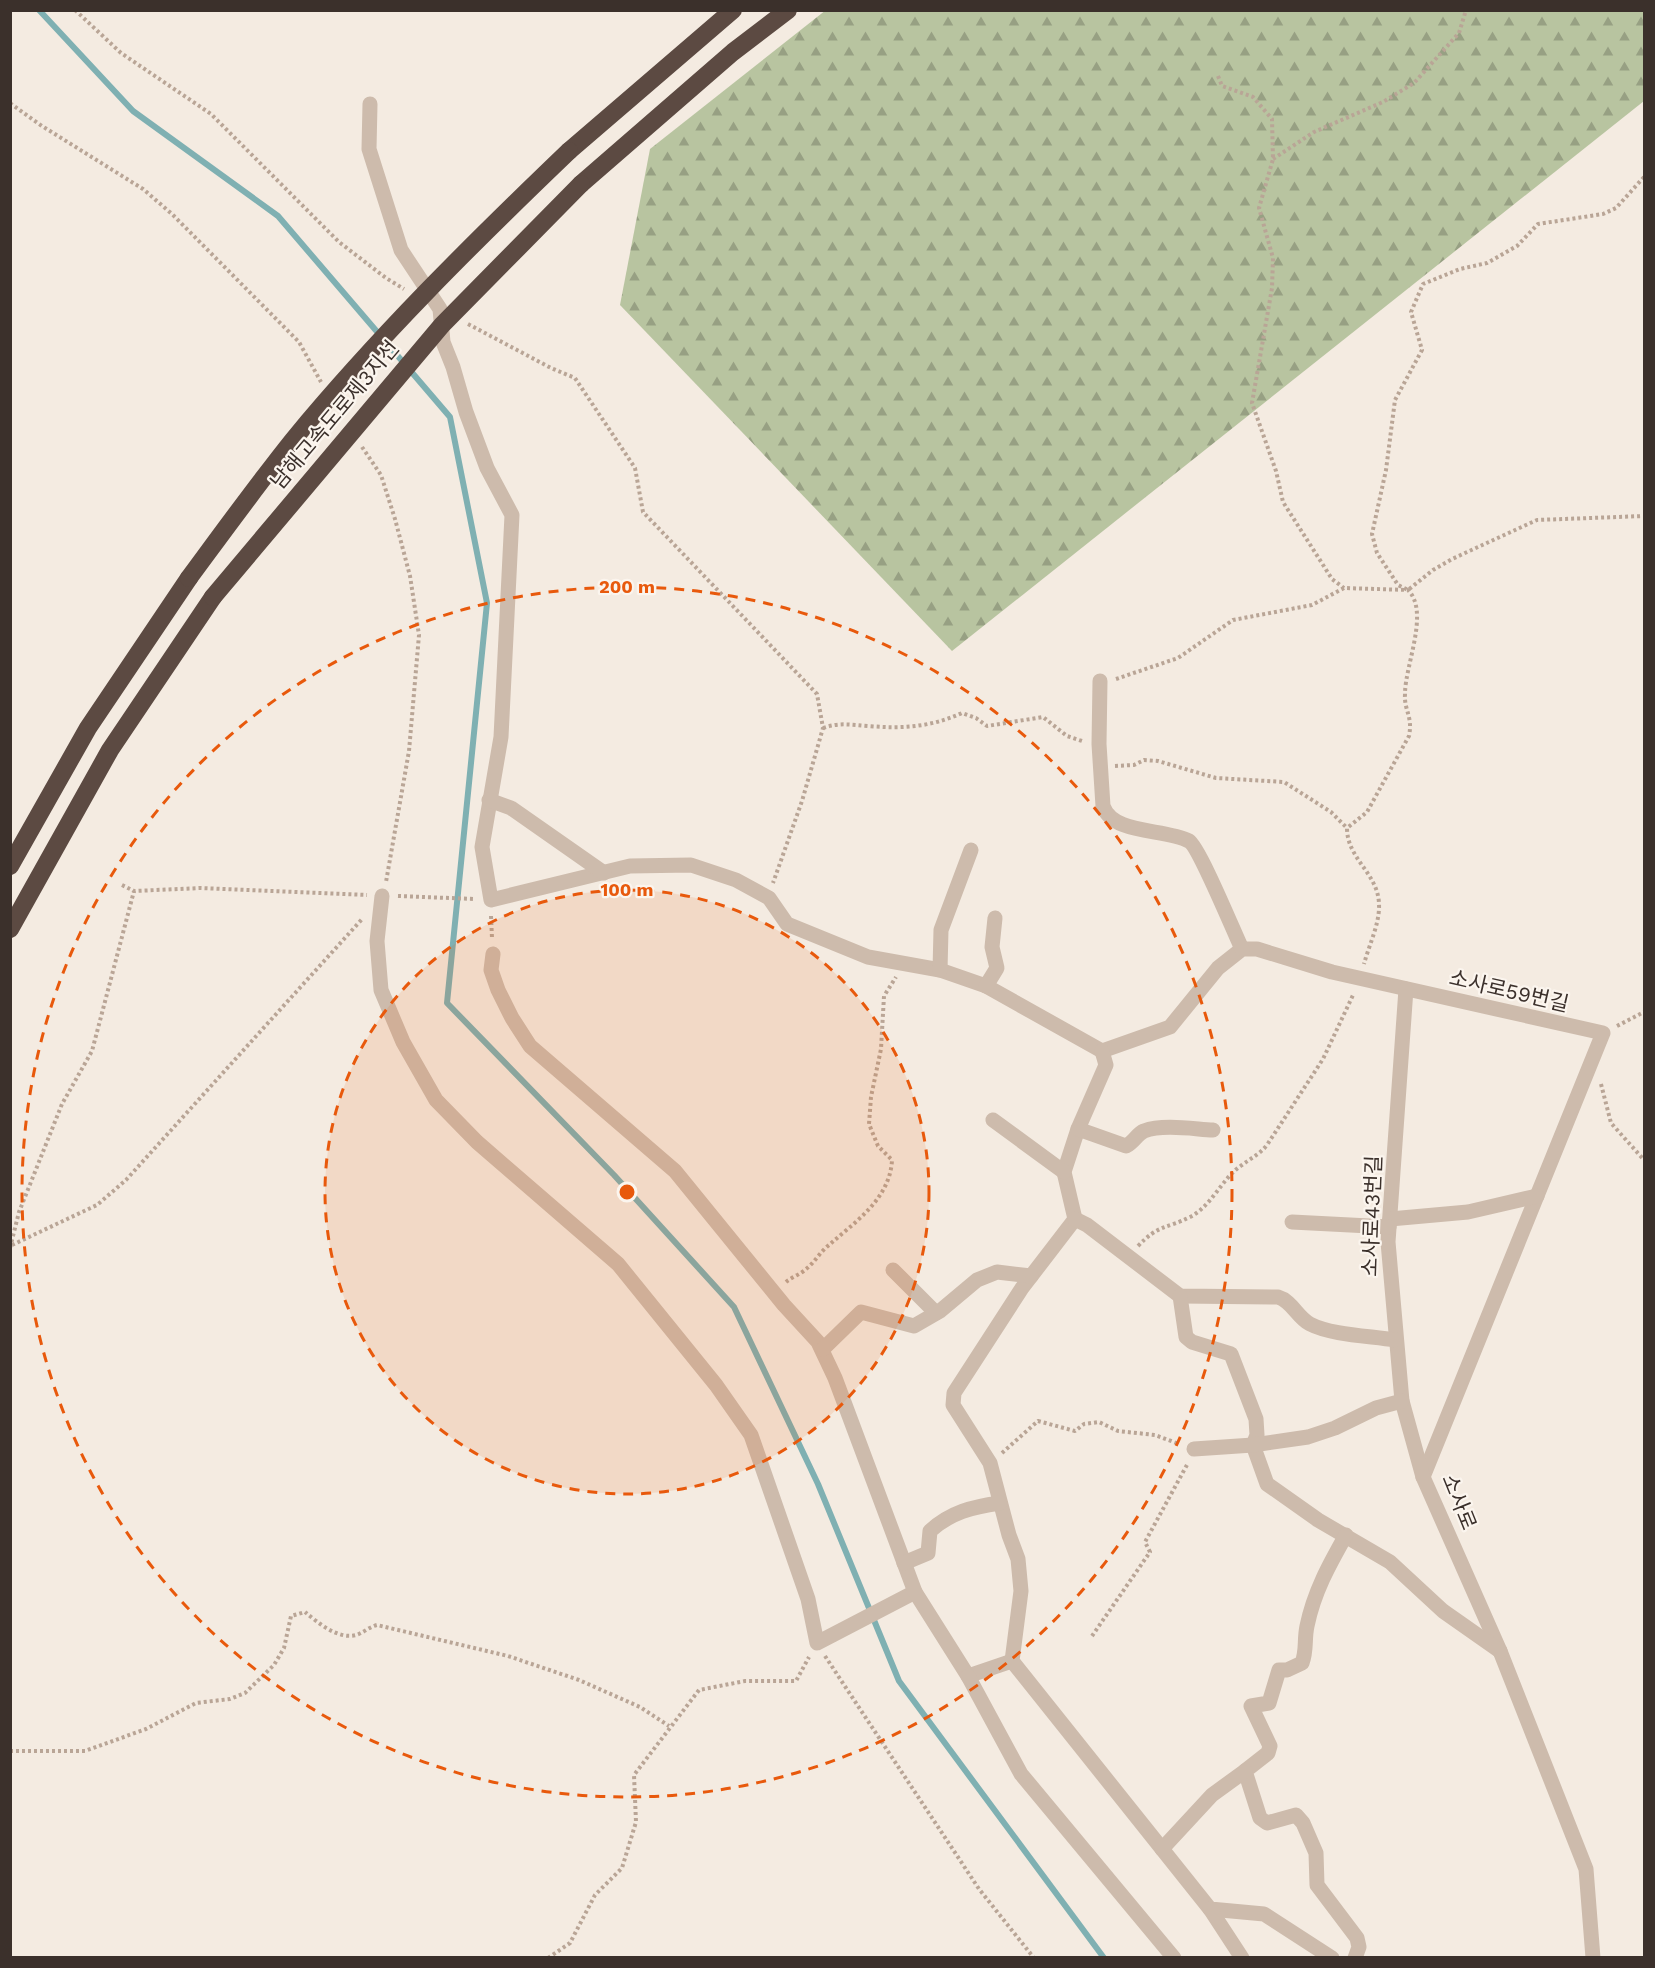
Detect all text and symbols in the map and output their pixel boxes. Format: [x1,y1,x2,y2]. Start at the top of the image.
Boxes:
street label: 남해고속도로제3지선 [265,335,404,494]
text: 200 m [599,576,655,597]
text: 100 m [600,879,654,900]
street label: 소사로59번길 [1447,965,1571,1016]
street label: 소사로43번길 [1357,1155,1386,1277]
centre of rings [617,1182,637,1202]
street label: 소사로 [1437,1470,1482,1533]

